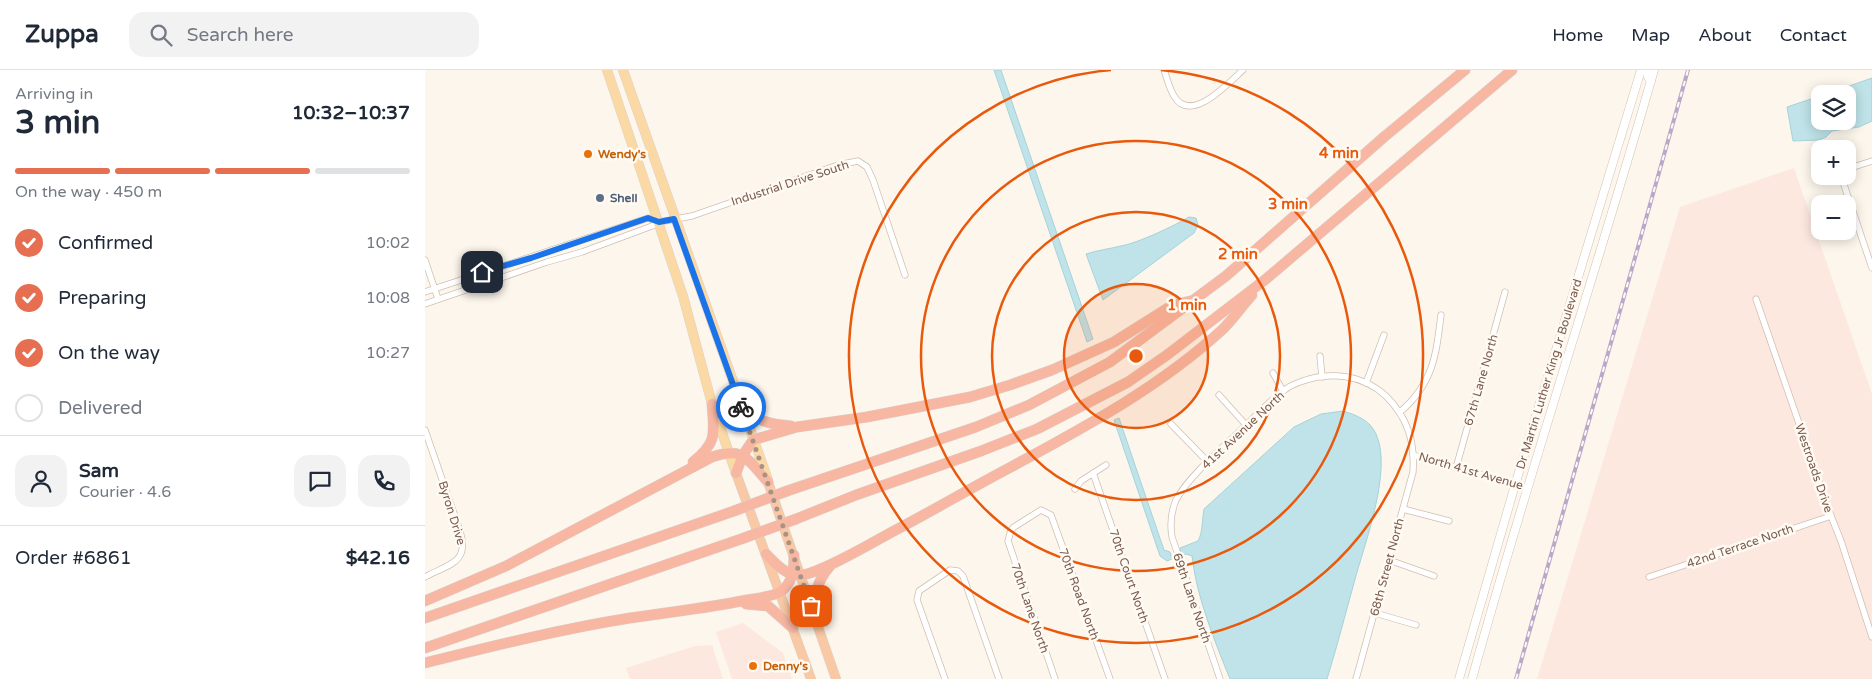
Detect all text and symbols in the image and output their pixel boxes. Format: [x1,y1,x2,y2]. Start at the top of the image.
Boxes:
search box [129,12,479,57]
text: Zuppa [25,20,99,49]
icon: search [147,21,175,49]
text: Search here [187,24,294,46]
text: Home [1552,24,1603,46]
text: Map [1631,24,1670,46]
text: About [1698,24,1752,46]
text: Contact [1780,24,1847,46]
text: Arriving in [15,84,93,104]
map controls [1811,85,1856,240]
button: layers [1811,85,1856,130]
text: 10:32–10:37 [292,102,410,124]
text: 3 min [15,104,100,142]
button: + [1811,140,1856,185]
text: 4 min [1319,144,1359,162]
place label: Wendy's [598,147,646,162]
marker: Wendy's [582,148,594,160]
street label: Industrial Drive South [729,157,851,209]
text: On the way · 450 m [15,182,162,202]
place label: Shell [610,191,637,205]
marker: Shell [594,192,606,204]
text: 3 min [1268,195,1308,213]
button: − [1811,195,1856,240]
icon: check [15,229,43,257]
text: Confirmed [58,232,153,254]
text: 10:02 [366,233,410,253]
text: 2 min [1218,245,1258,263]
pin [461,251,503,293]
icon: home [468,258,496,286]
street label: Dr Martin Luther King Jr Boulevard [1513,277,1585,471]
icon: check [15,284,43,312]
text: Preparing [58,287,147,309]
text: 10:08 [366,288,410,308]
text: 1 min [1167,296,1207,314]
street label: 67th Lane North [1461,333,1501,427]
icon: check [15,339,43,367]
text: On the way [58,342,160,364]
text: 10:27 [366,343,410,363]
centre of rings [1127,347,1145,365]
courier [716,382,766,432]
street label: 41st Avenue North [1199,388,1287,472]
icon: bike [727,393,755,421]
text: Delivered [58,397,143,419]
street label: Westroads Drive [1792,422,1836,515]
street label: North 41st Avenue [1417,449,1525,493]
button: person [15,455,67,507]
button: chat [294,455,346,507]
button: phone [358,455,410,507]
text: Sam [79,460,119,482]
street label: Byron Drive [436,479,468,547]
text: Courier · 4.6 [79,482,171,502]
street label: 68th Street North [1367,517,1407,617]
street label: 42nd Terrace North [1685,521,1795,571]
street label: 70th Court North [1106,527,1152,625]
street label: 70th Road North [1056,546,1102,642]
text: Order #6861 [15,547,132,569]
text: $42.16 [346,547,410,569]
street label: 69th Lane North [1170,551,1214,645]
street label: 70th Lane North [1008,561,1052,655]
pin [790,585,832,627]
icon: bag [797,592,825,620]
place label: Denny's [763,659,808,674]
marker: Denny's [747,660,759,672]

